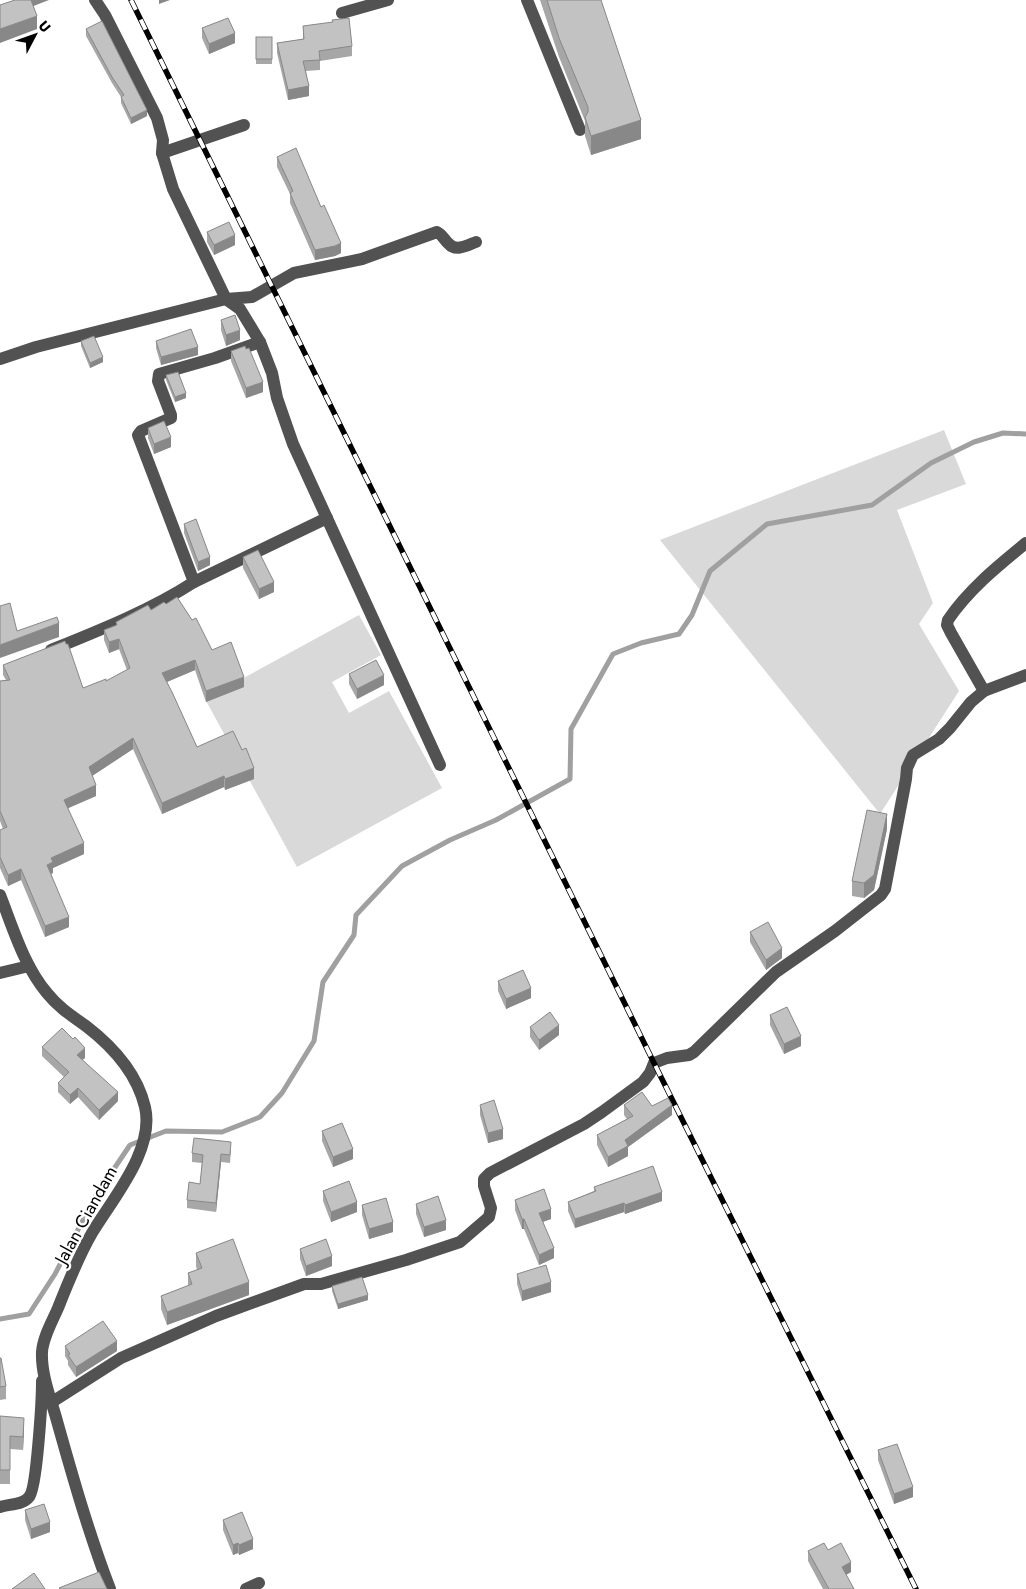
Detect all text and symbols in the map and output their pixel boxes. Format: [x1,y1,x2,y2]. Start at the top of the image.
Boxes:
north arrow [10,10,60,60]
text: U [34,16,56,37]
street label: Jalan Ciandam [47,1161,124,1271]

